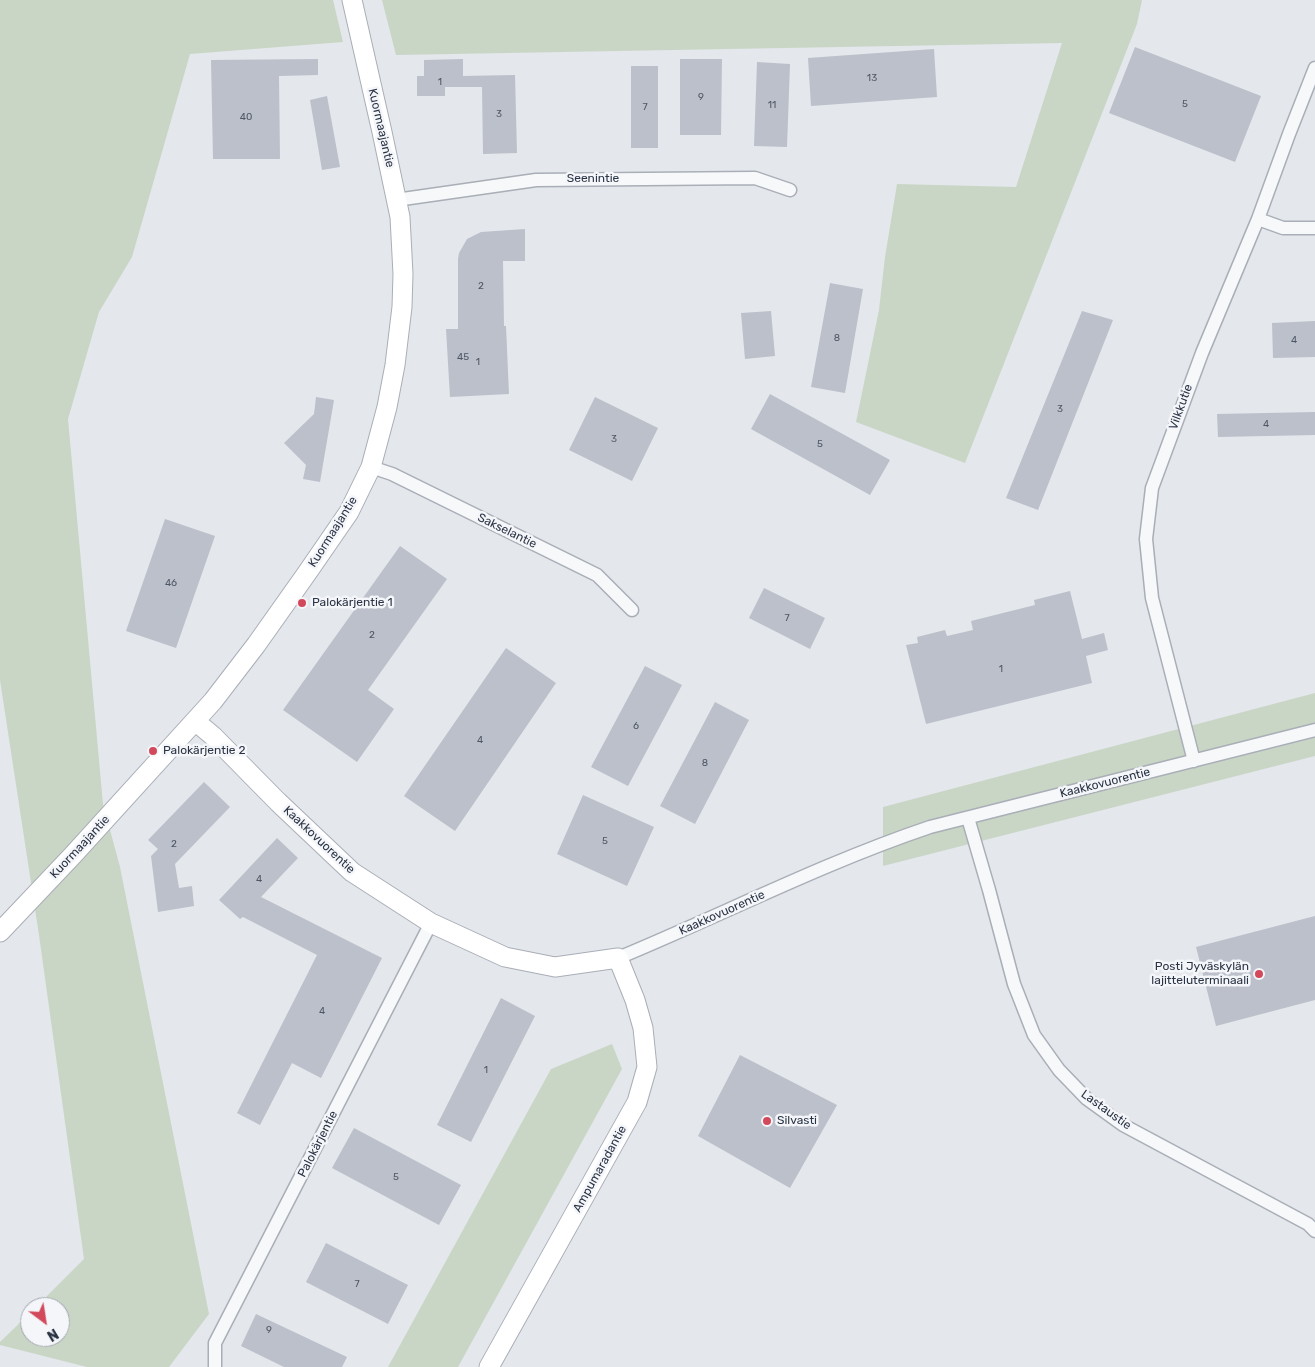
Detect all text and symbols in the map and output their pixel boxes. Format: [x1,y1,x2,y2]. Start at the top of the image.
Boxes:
house number: 13 [867,72,877,84]
house number: 1 [438,76,442,88]
street label: Kuormaajantie [365,87,397,169]
house number: 9 [698,91,704,103]
house number: 5 [1182,98,1188,110]
house number: 11 [768,99,776,111]
house number: 7 [642,101,648,113]
house number: 3 [496,108,502,120]
house number: 40 [240,111,252,123]
street label: Seenintie [567,172,619,186]
house number: 2 [478,280,484,292]
house number: 8 [834,332,840,344]
house number: 4 [1291,334,1297,346]
house number: 45 [457,351,469,363]
house number: 1 [476,356,480,368]
street label: Vilkkutie [1166,382,1196,432]
house number: 3 [1057,403,1063,415]
house number: 4 [1263,418,1269,430]
house number: 3 [611,433,617,445]
house number: 5 [817,438,823,450]
street label: Kuormaajantie [305,494,361,570]
street label: Sakselantie [475,510,539,552]
house number: 46 [165,577,177,589]
place label: Palokärjentie 1 [312,596,393,610]
marker: Palokärjentie 1 [296,597,308,609]
house number: 7 [784,612,790,624]
house number: 2 [369,629,375,641]
house number: 1 [999,663,1003,675]
house number: 6 [633,720,639,732]
house number: 4 [477,734,483,746]
place label: Palokärjentie 2 [163,744,246,758]
marker: Palokärjentie 2 [147,745,159,757]
house number: 8 [702,757,708,769]
street label: Kaakkovuorentie [1058,765,1152,801]
street label: Kaakkovuorentie [280,803,358,877]
street label: Kuormaajantie [47,813,113,881]
house number: 5 [602,835,608,847]
house number: 2 [171,838,177,850]
house number: 4 [256,873,262,885]
street label: Kaakkovuorentie [677,888,767,938]
place label: Posti Jyväskylän lajitteluterminaali [1151,960,1249,988]
marker: Posti Jyväskylän lajitteluterminaali [1253,968,1265,980]
house number: 4 [319,1005,325,1017]
house number: 1 [484,1064,488,1076]
street label: Lastaustie [1078,1087,1134,1133]
street label: Palokärjentie [295,1108,341,1180]
place label: Silvasti [777,1114,817,1128]
marker: Silvasti [761,1115,773,1127]
street label: Ampumaradantie [570,1123,630,1215]
house number: 5 [393,1171,399,1183]
house number: 7 [354,1278,360,1290]
north arrow [20,1297,70,1347]
house number: 9 [266,1324,272,1336]
text: N [44,1325,61,1344]

